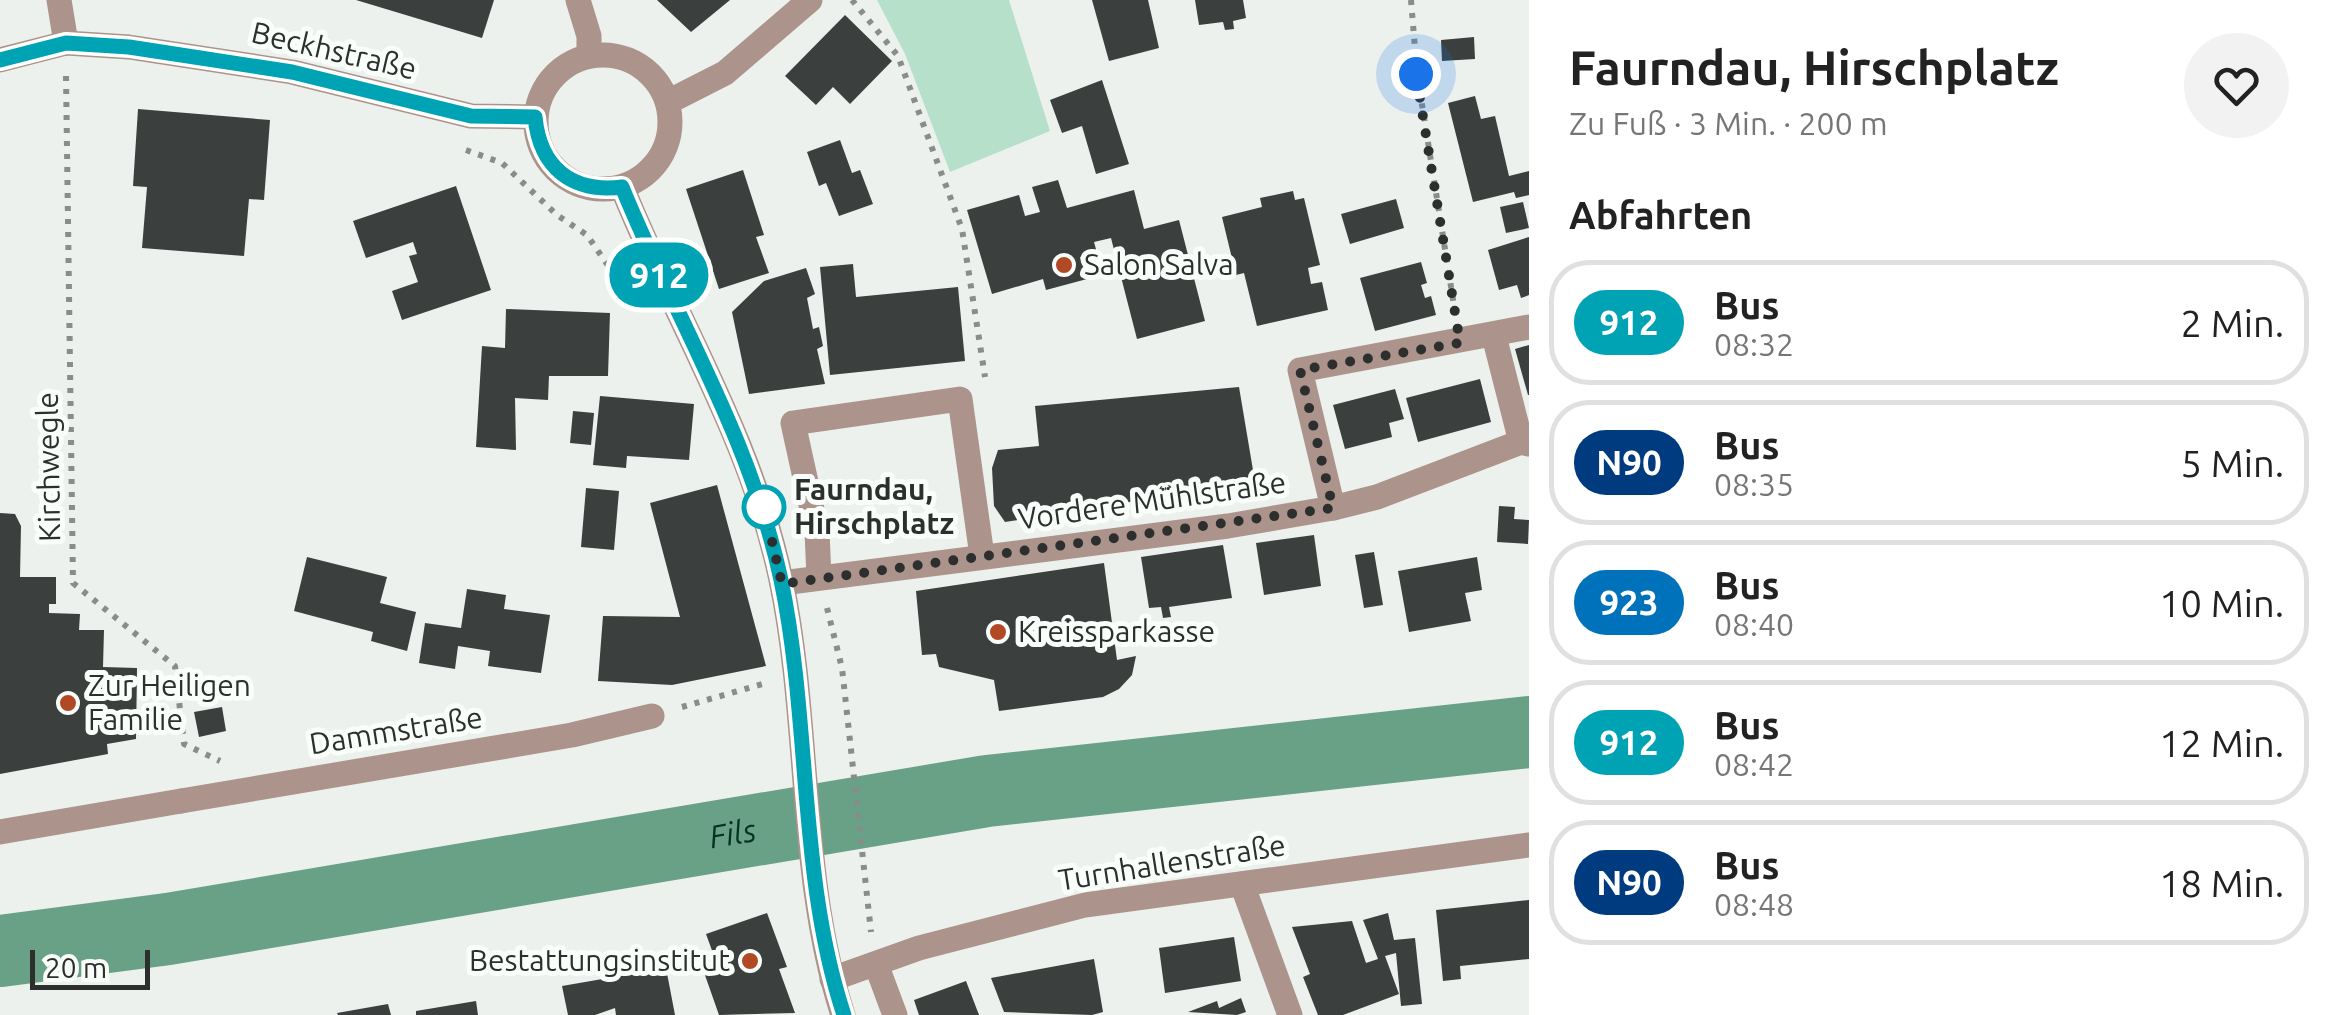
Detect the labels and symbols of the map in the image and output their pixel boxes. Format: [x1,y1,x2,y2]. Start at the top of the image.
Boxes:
street label: Beckhstraße [249,15,420,85]
your location [1391,49,1441,99]
line badge: 912 [602,242,716,308]
place label: Salon Salva [1084,247,1234,281]
marker: Salon Salva [1053,254,1075,276]
street label: Kirchwegle [30,392,66,542]
street label: Vordere Mühlstraße [1016,464,1288,536]
place label: Faurndau, Hirschplatz [794,472,954,540]
marker: Faurndau, Hirschplatz [743,486,785,528]
place label: Kreissparkasse [1018,614,1215,648]
marker: Kreissparkasse [987,621,1009,643]
place label: Zur Heiligen Familie [88,668,251,736]
marker: Zur Heiligen Familie [57,692,79,714]
street label: Dammstraße [307,700,485,760]
water label: Fils [706,811,759,855]
street label: Turnhallenstraße [1056,827,1288,897]
place label: Bestattungsinstitut [469,943,730,977]
scale bar [30,945,150,990]
marker: Bestattungsinstitut [739,950,761,972]

